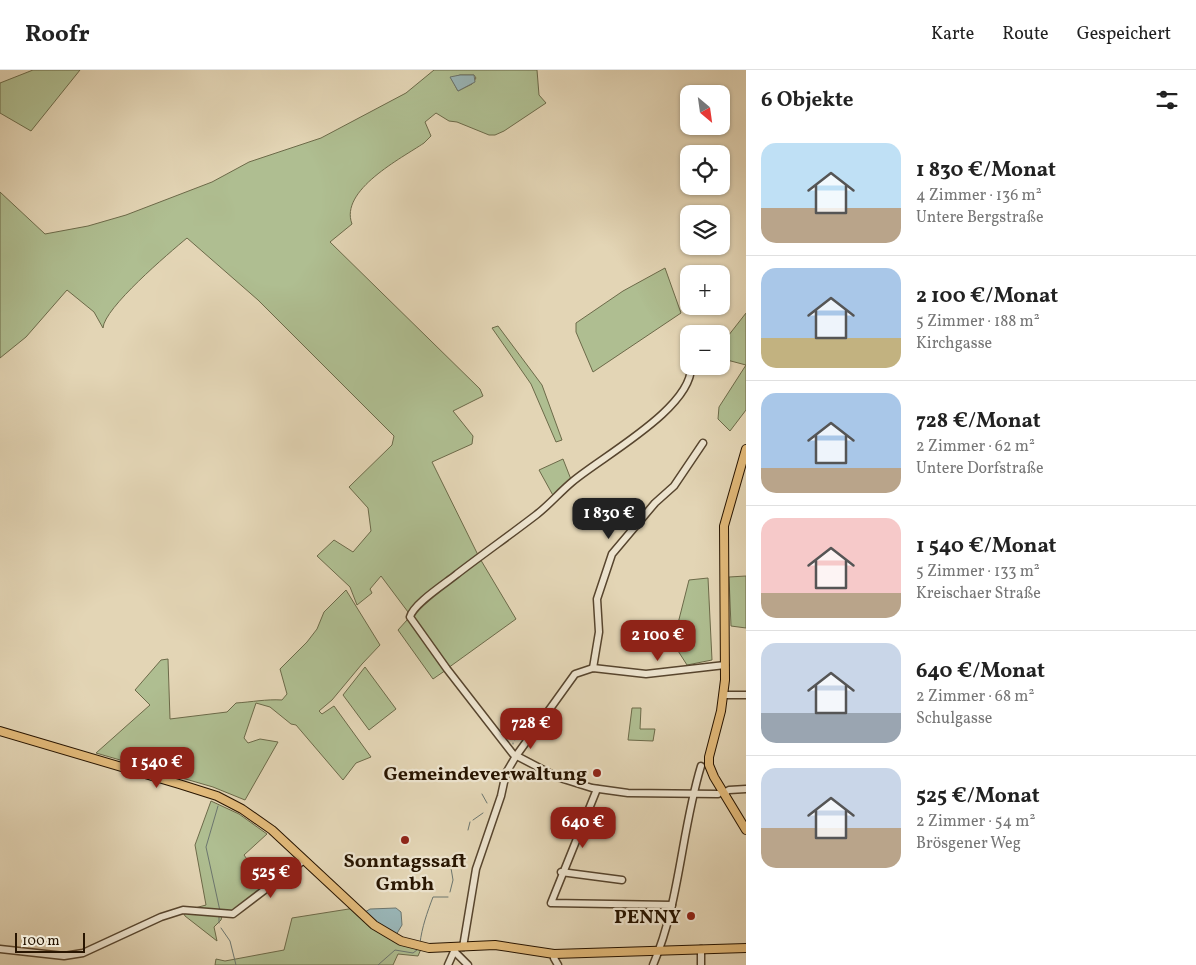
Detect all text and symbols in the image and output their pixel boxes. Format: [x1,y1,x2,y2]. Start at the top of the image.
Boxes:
text: Roofr [25,18,90,52]
text: Karte [931,22,974,47]
text: Route [1002,22,1049,47]
text: Gespeichert [1077,22,1171,47]
north arrow [680,85,730,135]
map controls [680,85,730,375]
text: 6 Objekte [761,86,854,115]
icon: filters [1153,86,1181,114]
button: locate [680,145,730,195]
text: 1 830 €/Monat [916,156,1056,185]
icon: home [801,163,861,223]
text: 4 Zimmer · 136 m² [916,185,1042,207]
button: layers [680,205,730,255]
text: Untere Bergstraße [916,207,1044,229]
button: + [680,265,730,315]
text: 2 100 €/Monat [916,282,1058,311]
icon: home [801,288,861,348]
text: 5 Zimmer · 188 m² [916,311,1040,333]
button: − [680,325,730,375]
text: Kirchgasse [916,333,992,355]
text: 728 €/Monat [916,407,1041,436]
icon: home [801,413,861,473]
text: 2 Zimmer · 62 m² [916,436,1035,458]
text: Untere Dorfstraße [916,458,1044,480]
pin: 1 830 € [563,498,655,540]
text: 1 830 € [583,503,635,525]
text: 1 540 €/Monat [916,532,1057,561]
icon: home [801,538,861,598]
text: 5 Zimmer · 133 m² [916,561,1040,583]
text: Kreischaer Straße [916,583,1041,605]
pin: 2 100 € [612,620,704,662]
text: 2 100 € [632,625,684,647]
text: 640 €/Monat [916,657,1045,686]
icon: home [801,663,861,723]
text: 2 Zimmer · 68 m² [916,686,1034,708]
pin: 728 € [496,708,566,750]
text: Schulgasse [916,708,992,730]
text: 728 € [511,713,551,735]
pin: 1 540 € [111,746,203,789]
text: 1 540 € [131,752,183,774]
place label: Gemeindeverwaltung [383,761,587,789]
marker: Gemeindeverwaltung [591,767,603,779]
text: 525 €/Monat [916,782,1040,811]
icon: home [801,788,861,848]
pin: 640 € [548,806,618,849]
text: 2 Zimmer · 54 m² [916,811,1035,833]
text: 640 € [562,812,604,834]
text: Brösgener Weg [916,833,1021,855]
marker: Sonntagssaft Gmbh [399,834,411,846]
place label: Sonntagssaft Gmbh [344,848,466,899]
pin: 525 € [236,856,306,899]
text: 525 € [252,862,290,884]
place label: PENNY [614,904,681,932]
marker: PENNY [685,910,697,922]
scale bar [15,930,85,953]
text: 100 m [22,932,60,951]

